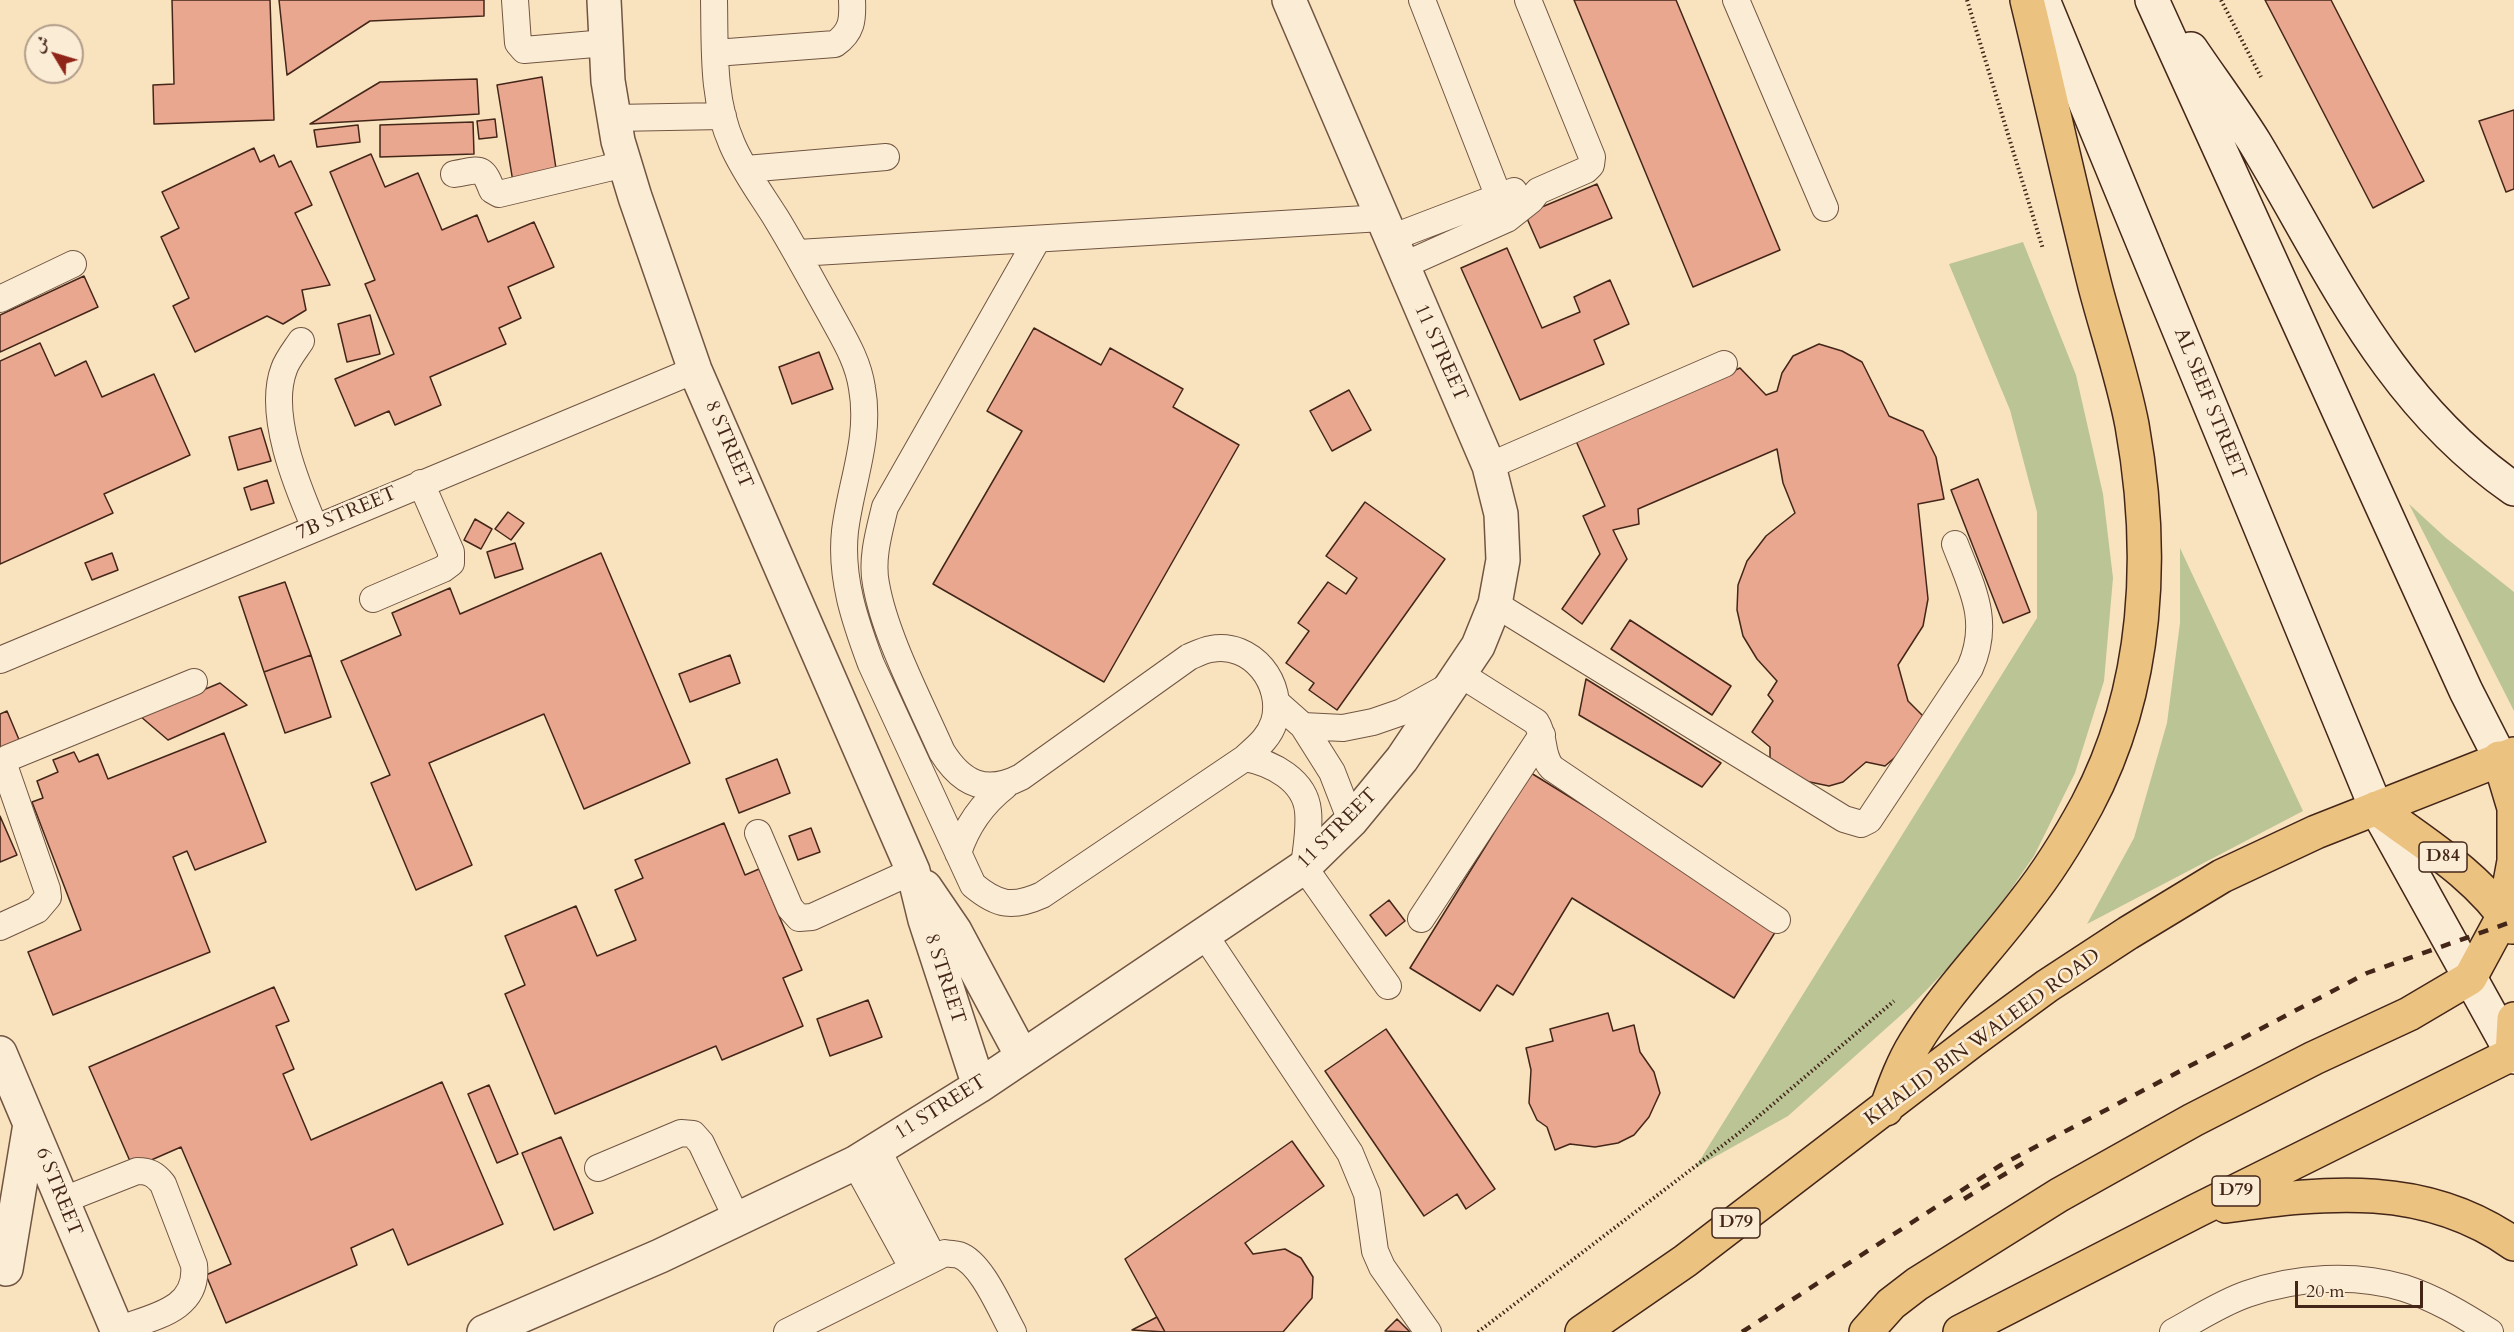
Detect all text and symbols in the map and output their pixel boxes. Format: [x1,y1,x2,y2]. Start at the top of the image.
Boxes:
north arrow [24,24,84,84]
text: ش [28,31,55,57]
street label: 11 STREET [1408,301,1472,405]
street label: AL SEEF STREET [2168,325,2250,483]
street label: 8 STREET [699,397,757,493]
street label: 7B STREET [293,482,401,546]
street label: 11 STREET [1293,784,1383,874]
road number: D84 [2419,842,2467,872]
street label: 8 STREET [918,931,970,1027]
street label: KHALID BIN WALEED ROAD [1860,944,2106,1132]
street label: 11 STREET [891,1070,991,1146]
street label: 6 STREET [29,1144,87,1240]
road number: D79 [2212,1176,2260,1206]
road number: D79 [1712,1208,1760,1238]
scale bar [2298,1269,2426,1307]
text: 20 m [2306,1279,2345,1304]

